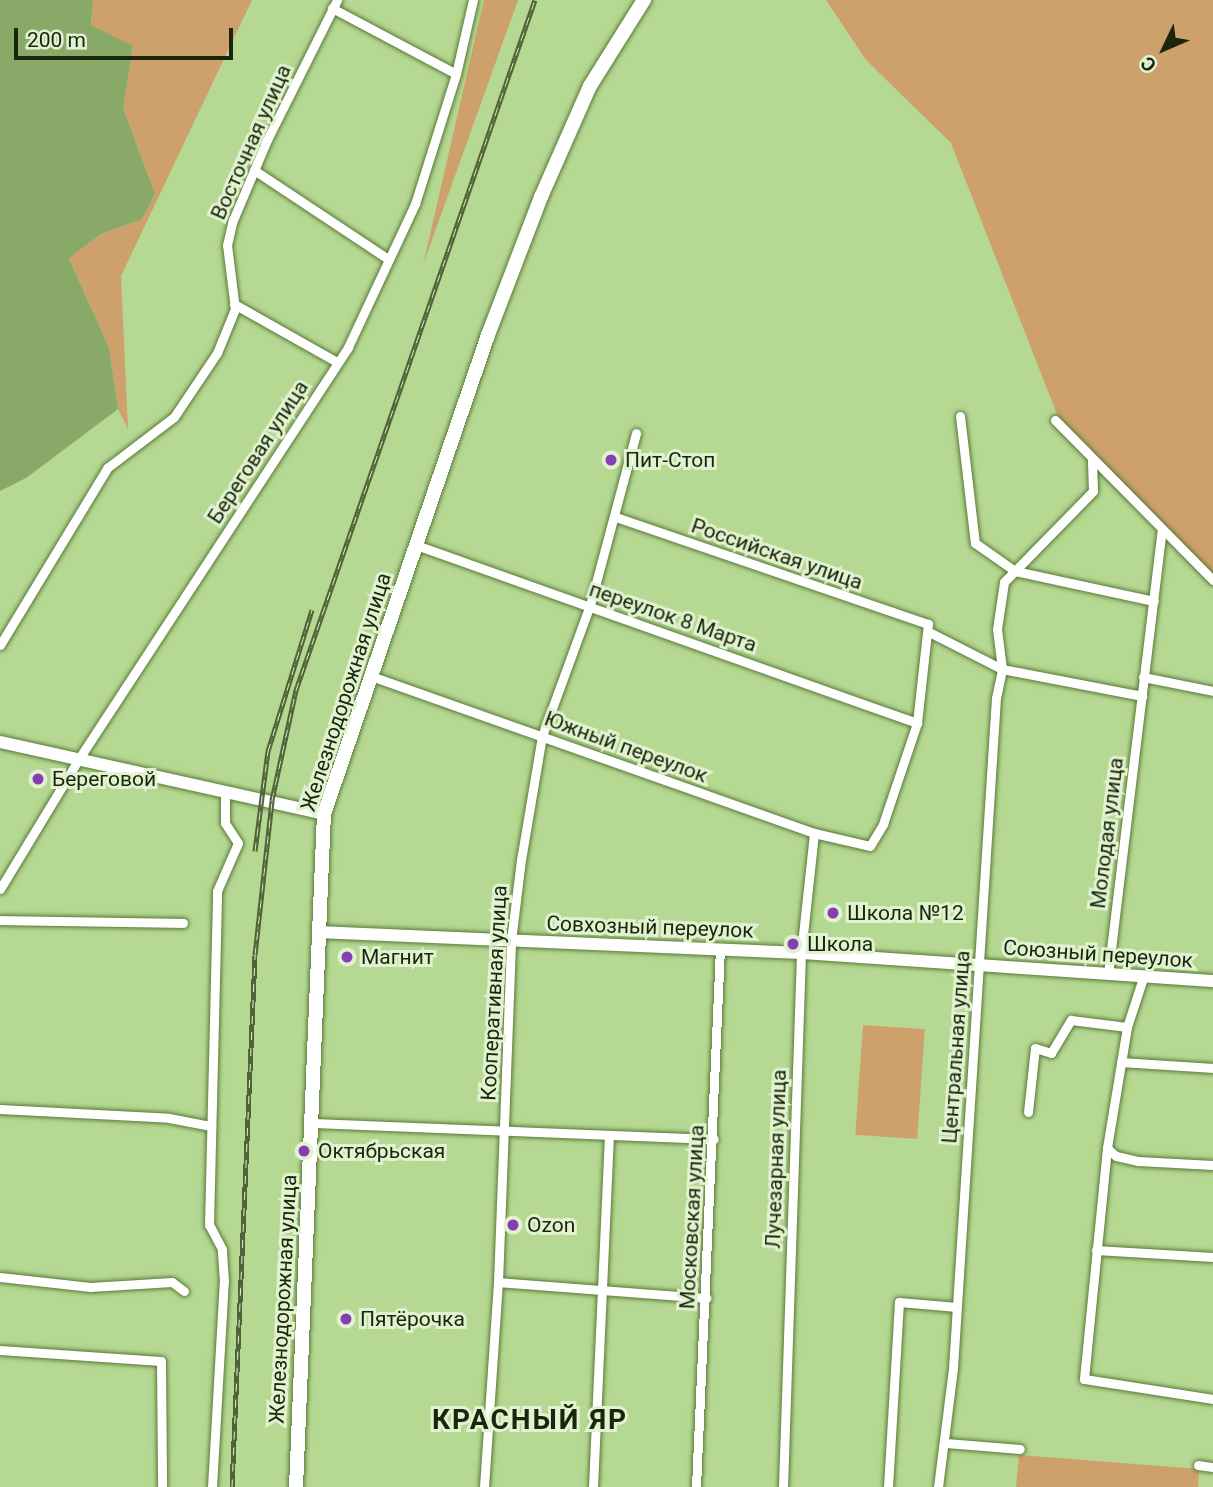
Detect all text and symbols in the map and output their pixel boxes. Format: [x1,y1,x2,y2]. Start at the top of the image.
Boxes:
scale bar [18,14,236,58]
north arrow [1129,14,1199,84]
text: 200 m [27,28,86,52]
text: С [1136,51,1161,76]
street label: Восточная улица [206,61,296,223]
street label: Береговая улица [202,376,314,528]
place label: Пит-Стоп [625,447,715,473]
marker: Пит-Стоп [603,452,619,468]
street label: Российская улица [688,513,866,595]
street label: Железнодорожная улица [295,569,397,815]
street label: переулок 8 Марта [586,577,760,657]
street label: Южный переулок [541,706,711,788]
street label: Молодая улица [1085,756,1129,910]
place label: Береговой [52,766,156,792]
marker: Береговой [30,771,46,787]
street label: Кооперативная улица [476,885,512,1101]
place label: Школа №12 [847,900,964,926]
marker: Школа №12 [825,905,841,921]
street label: Совхозный переулок [546,911,754,943]
place label: Школа [807,931,873,957]
street label: Союзный переулок [1002,935,1194,973]
marker: Школа [785,936,801,952]
place label: Магнит [361,944,434,970]
marker: Магнит [339,949,355,965]
street label: Центральная улица [937,950,975,1144]
street label: Лучезарная улица [760,1069,792,1249]
street label: Московская улица [675,1124,709,1310]
place label: Октябрьская [318,1138,445,1164]
marker: Октябрьская [296,1143,312,1159]
street label: Железнодорожная улица [264,1174,302,1424]
place label: Ozon [527,1212,575,1238]
marker: Ozon [505,1217,521,1233]
place label: Пятёрочка [360,1306,465,1332]
marker: Пятёрочка [338,1311,354,1327]
district label: КРАСНЫЙ ЯР [433,1403,627,1437]

